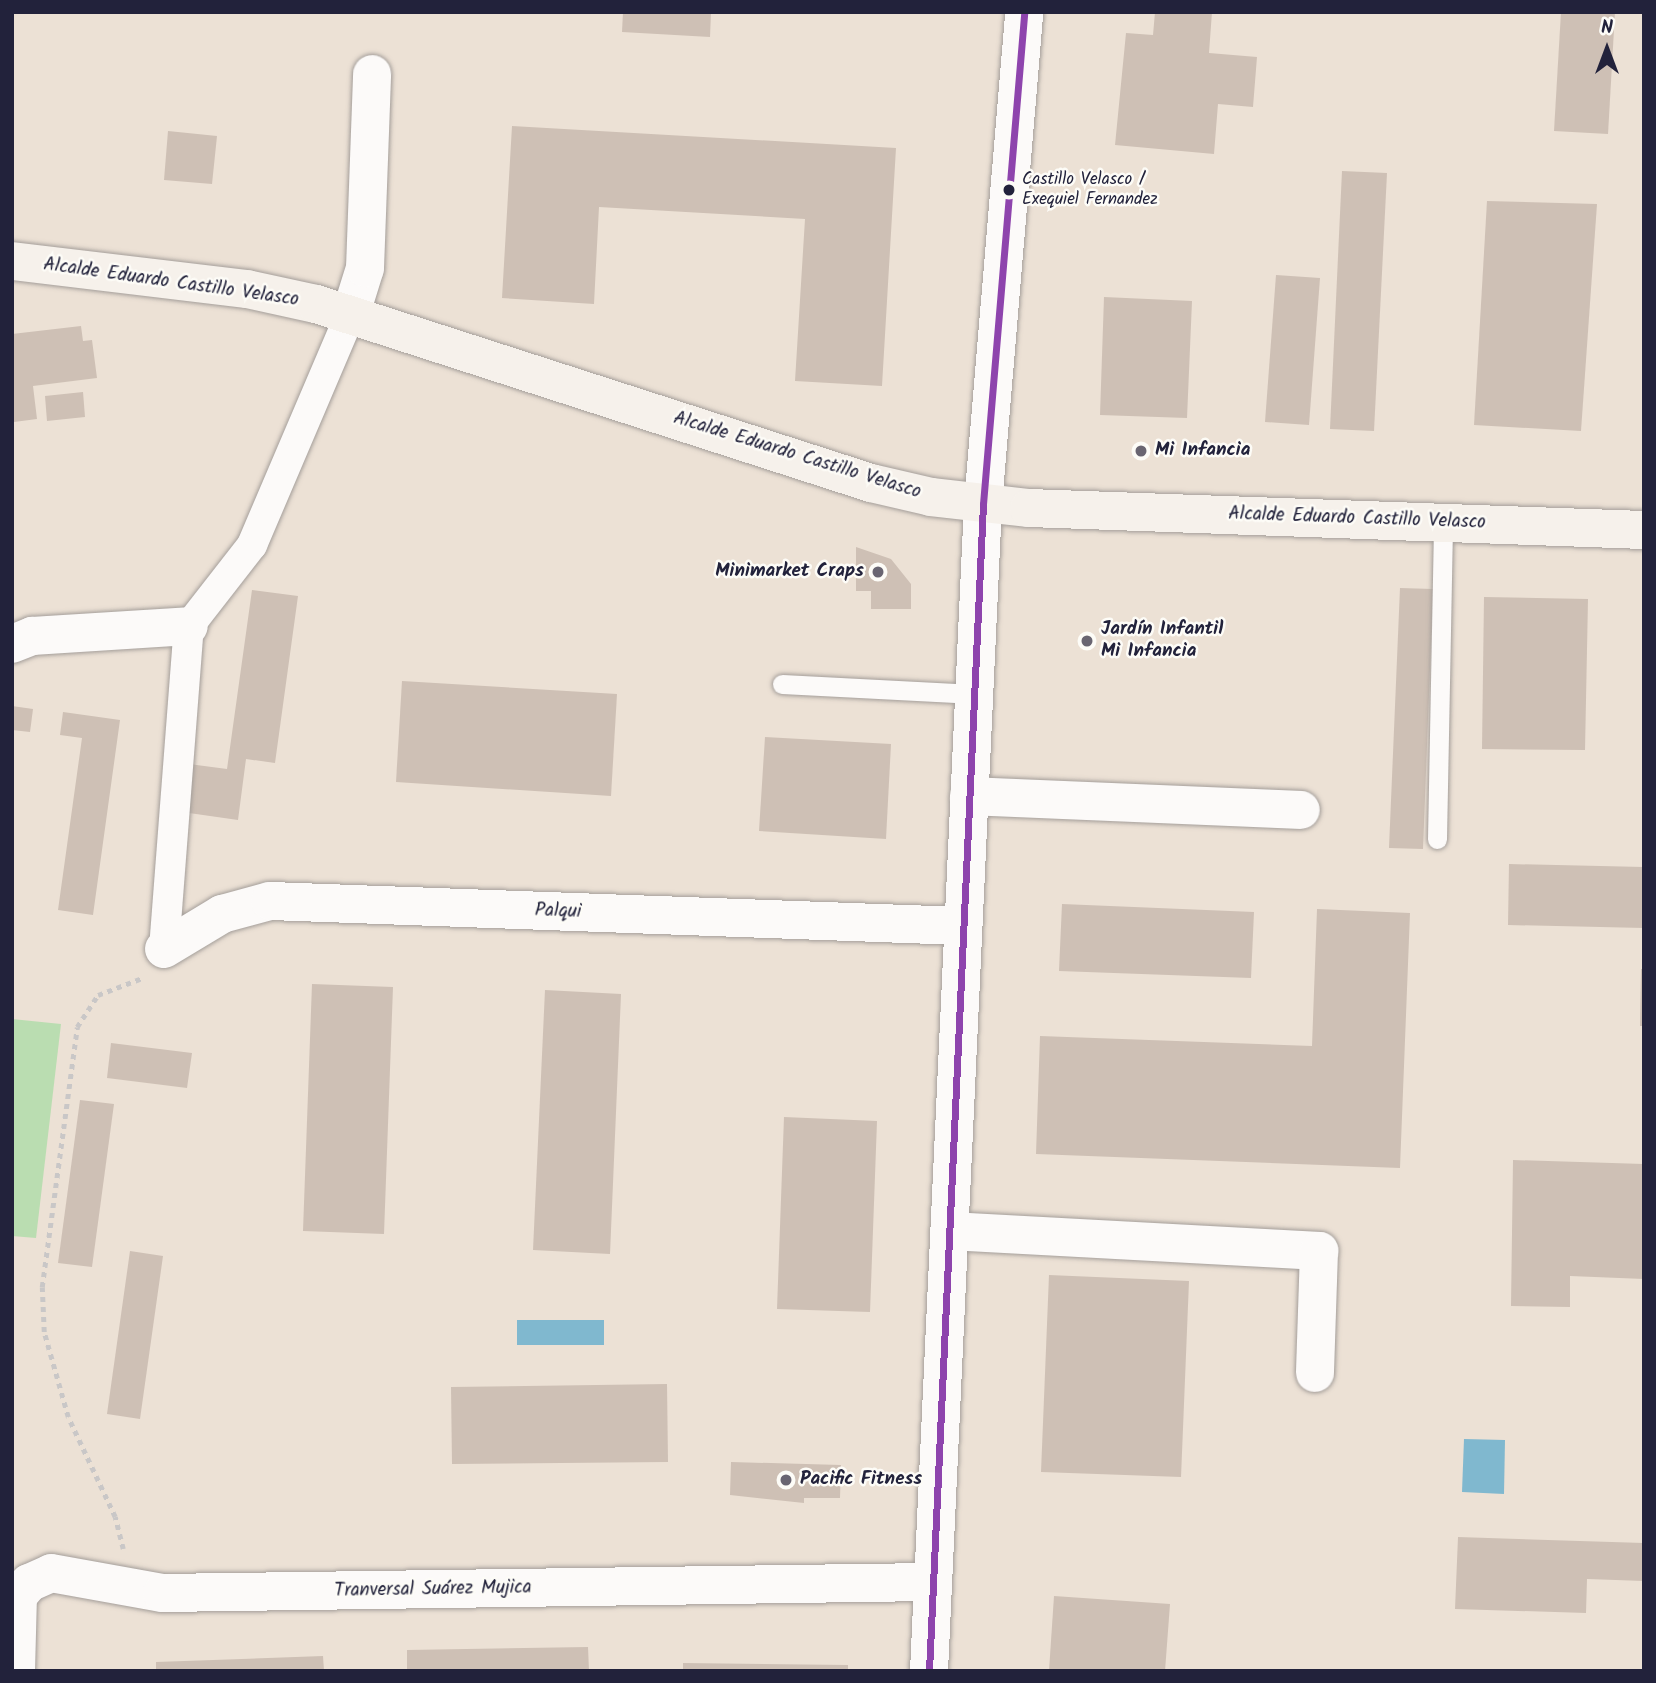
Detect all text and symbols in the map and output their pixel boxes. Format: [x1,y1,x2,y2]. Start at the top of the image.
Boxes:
text: N [1601,13,1613,43]
north arrow [1572,14,1642,84]
place label: Castillo Velasco / Exequiel Fernandez [1022,170,1158,210]
marker: Castillo Velasco / Exequiel Fernandez [1002,183,1016,197]
street label: Alcalde Eduardo Castillo Velasco [42,254,300,312]
street label: Alcalde Eduardo Castillo Velasco [670,407,924,505]
place label: Mi Infancia [1155,440,1250,462]
marker: Mi Infancia [1133,443,1149,459]
street label: Alcalde Eduardo Castillo Velasco [1228,503,1486,535]
place label: Minimarket Craps [715,561,864,583]
marker: Minimarket Craps [870,564,886,580]
place label: Jardín Infantil Mi Infancia [1101,619,1223,663]
marker: Jardín Infantil Mi Infancia [1079,633,1095,649]
street label: Palqui [534,900,582,924]
place label: Pacific Fitness [800,1469,922,1491]
marker: Pacific Fitness [778,1472,794,1488]
street label: Tranversal Suárez Mujica [334,1577,532,1603]

